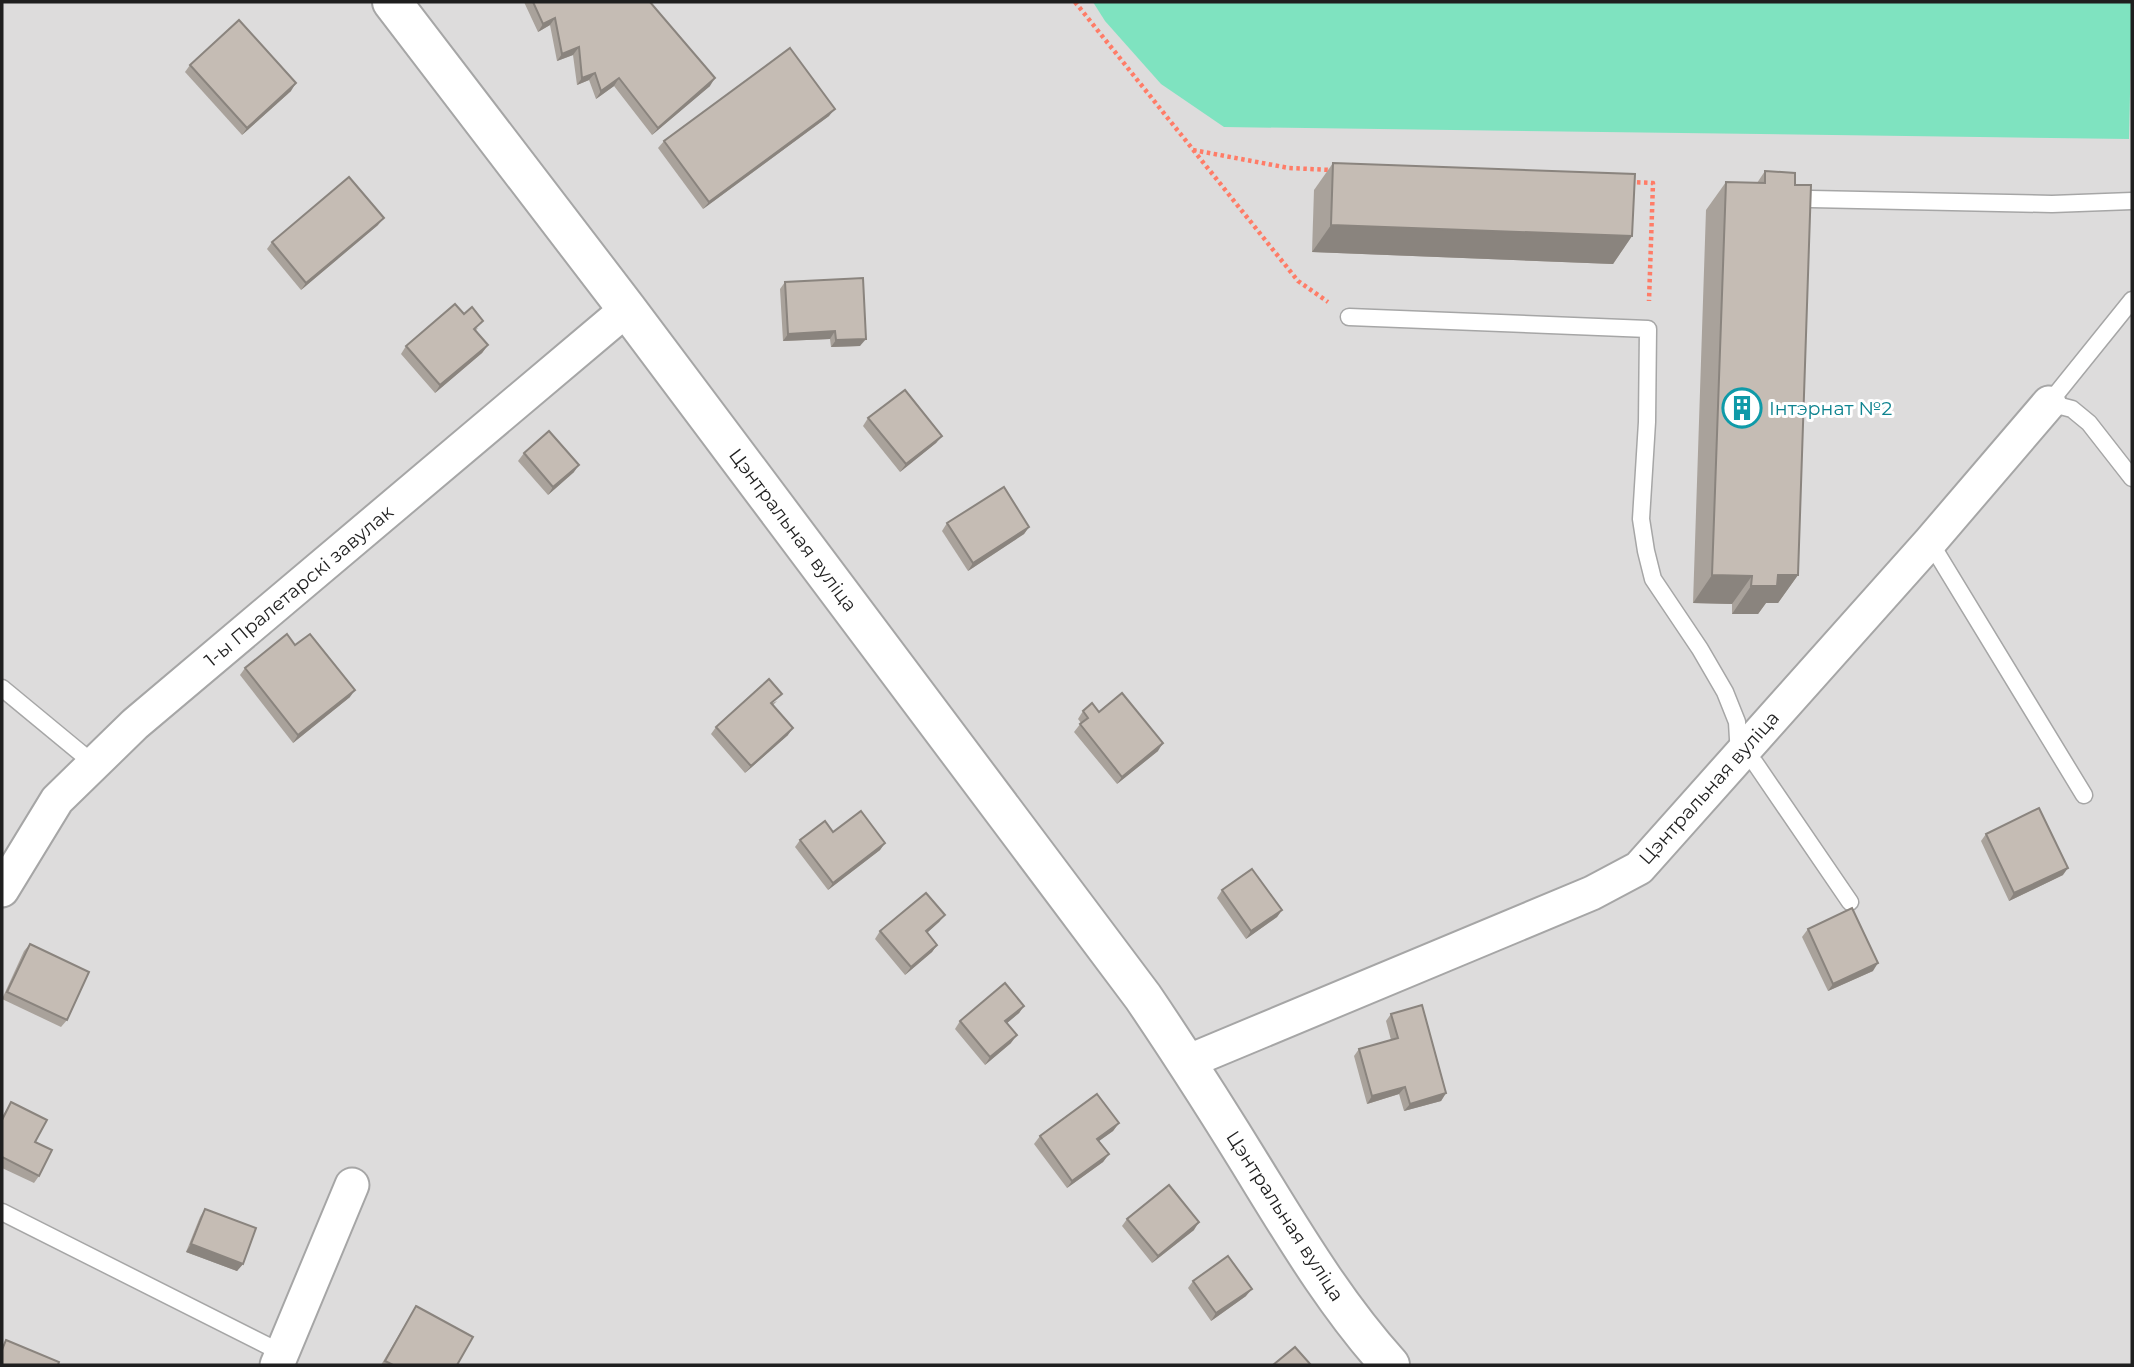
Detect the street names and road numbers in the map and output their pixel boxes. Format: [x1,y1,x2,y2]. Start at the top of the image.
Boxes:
street label: Цэнтральная вуліца [724,444,862,616]
street label: 1-ы Пралетарскі завулак [200,500,398,672]
street label: Цэнтральная вуліца [1634,707,1784,869]
street label: Цэнтральная вуліца [1221,1126,1349,1306]

